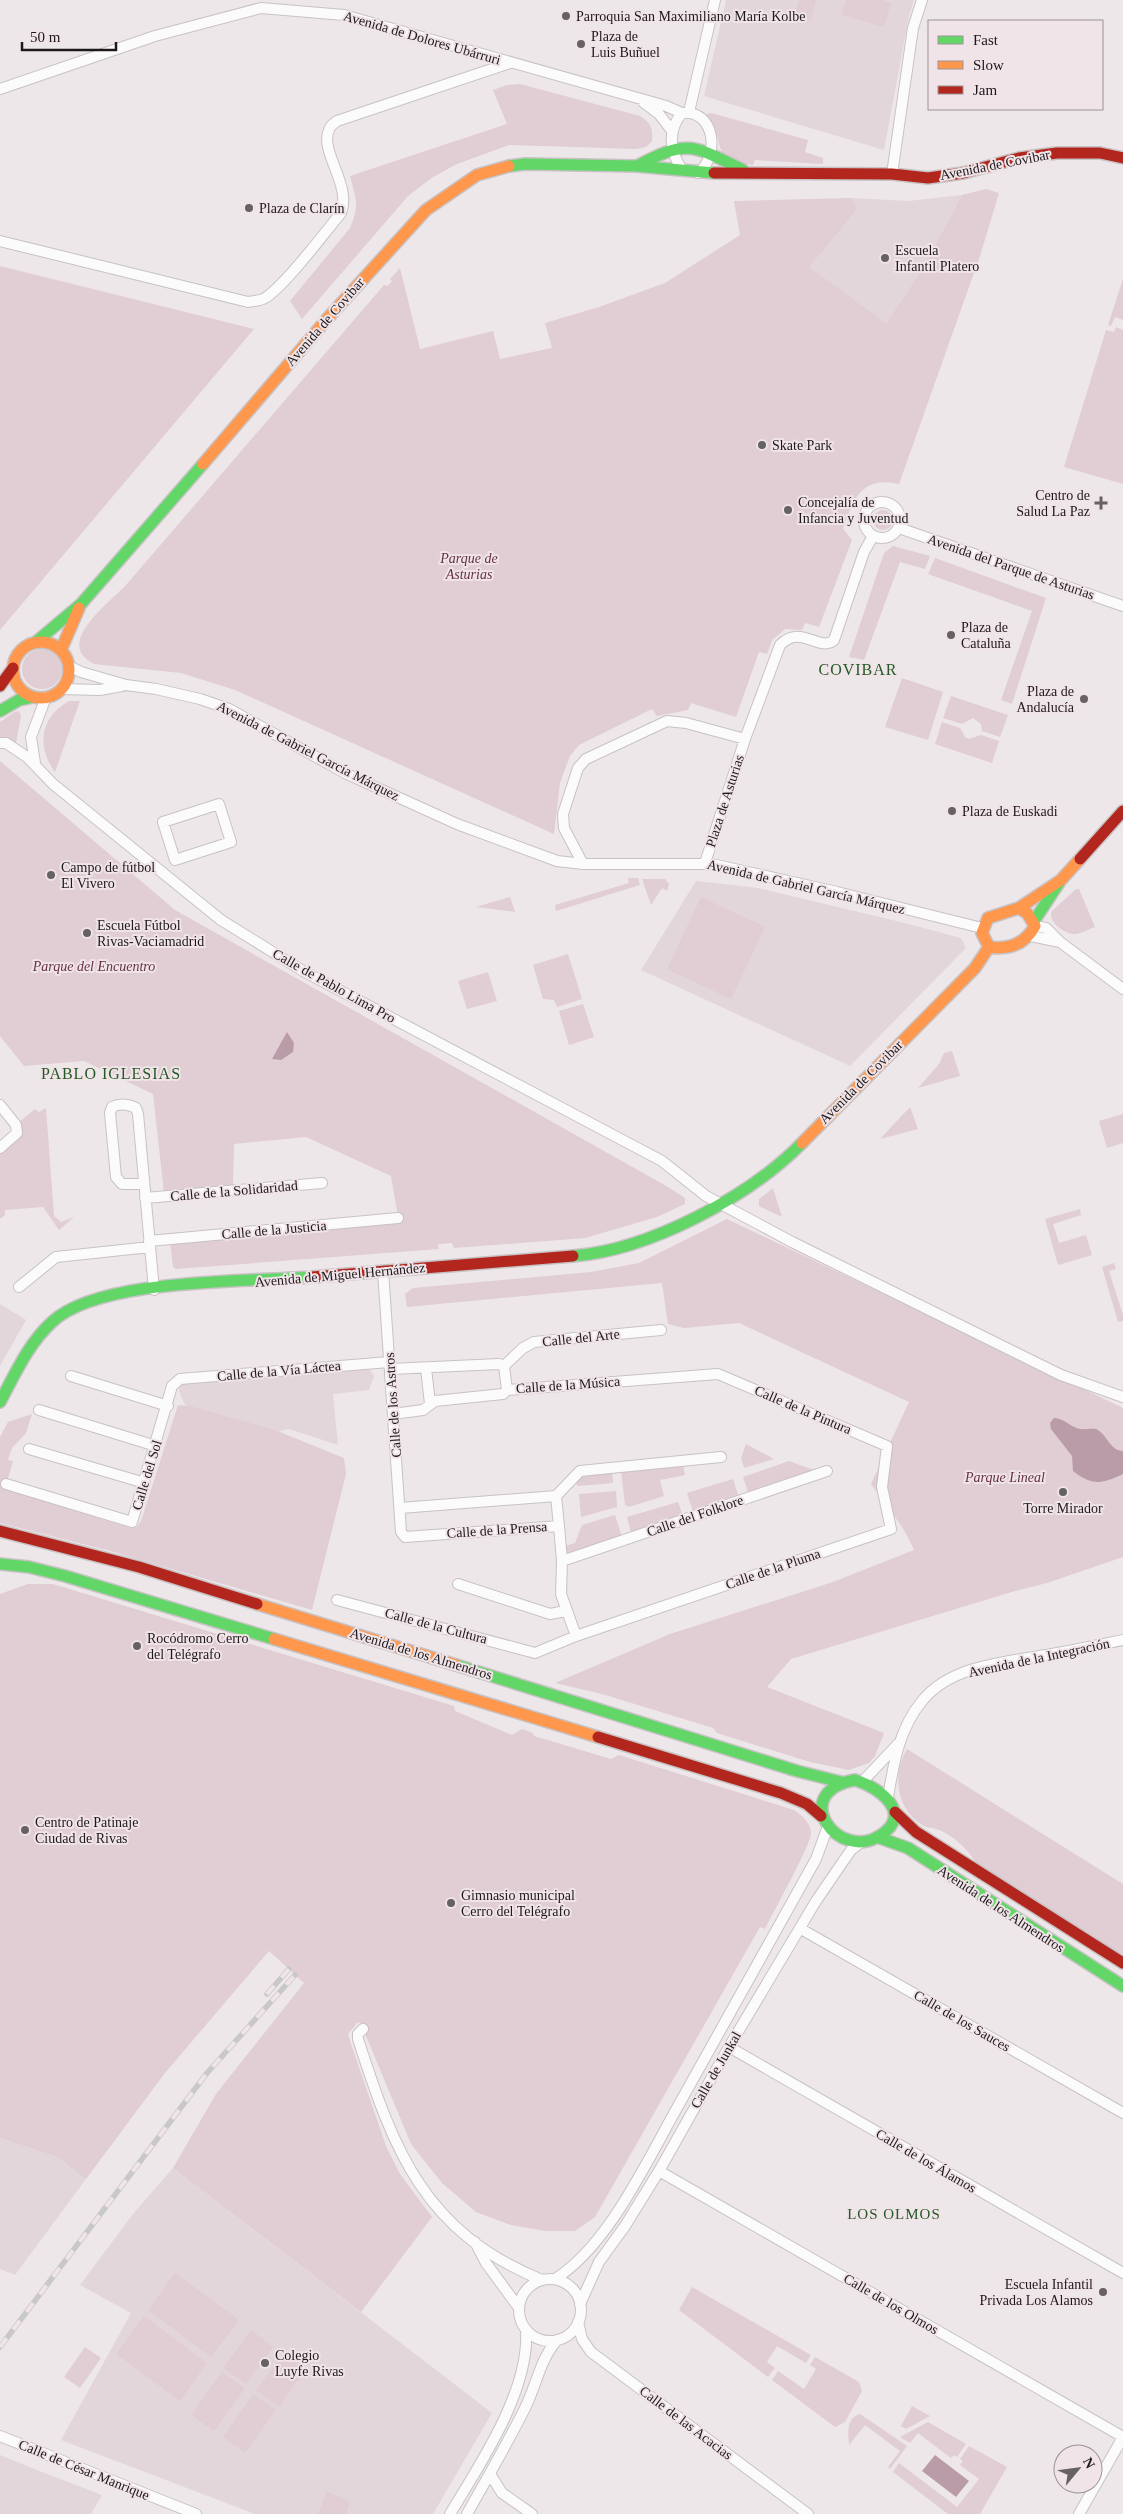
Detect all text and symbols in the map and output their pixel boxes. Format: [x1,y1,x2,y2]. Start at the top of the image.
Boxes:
street label: Avenida de Dolores Ubárruri [342,8,502,68]
place label: Parroquia San Maximiliano María Kolbe [576,9,805,24]
marker: Parroquia San Maximiliano María Kolbe [560,10,572,22]
scale bar [22,20,116,52]
legend [928,20,1103,110]
text: 50 m [30,29,61,45]
place label: Plaza de Luis Buñuel [591,29,660,60]
text: Fast [973,32,999,48]
marker: Plaza de Luis Buñuel [575,38,587,50]
text: Slow [973,57,1004,73]
text: Jam [973,82,997,98]
street label: Avenida de Covibar [939,147,1052,183]
place label: Plaza de Clarín [259,201,345,216]
marker: Plaza de Clarín [243,202,255,214]
place label: Escuela Infantil Platero [895,243,979,274]
marker: Escuela Infantil Platero [879,252,891,264]
street label: Avenida de Covibar [283,275,368,369]
place label: Skate Park [772,438,832,453]
marker: Skate Park [756,439,768,451]
place label: Centro de Salud La Paz [1016,488,1090,519]
place label: Concejalía de Infancia y Juventud [798,495,908,526]
marker: Centro de Salud La Paz [1094,496,1108,510]
marker: Concejalía de Infancia y Juventud [782,504,794,516]
street label: Avenida del Parque de Asturias [926,531,1096,603]
park label: Parque de Asturias [439,551,498,582]
place label: Plaza de Cataluña [961,620,1012,651]
marker: Plaza de Cataluña [945,629,957,641]
district label: COVIBAR [818,661,898,678]
place label: Plaza de Andalucía [1016,684,1075,715]
marker: Plaza de Andalucía [1078,693,1090,705]
street label: Avenida de Gabriel García Márquez [214,698,402,804]
street label: Plaza de Asturias [703,753,747,849]
place label: Plaza de Euskadi [962,804,1058,819]
marker: Plaza de Euskadi [946,805,958,817]
street label: Avenida de Gabriel García Márquez [706,857,906,917]
place label: Campo de fútbol El Vivero [61,860,155,891]
marker: Campo de fútbol El Vivero [45,869,57,881]
place label: Escuela Fútbol Rivas-Vaciamadrid [97,918,204,949]
marker: Escuela Fútbol Rivas-Vaciamadrid [81,927,93,939]
street label: Calle de Pablo Lima Pro [270,946,398,1026]
park label: Parque del Encuentro [32,959,155,974]
street label: Avenida de Covibar [816,1037,906,1127]
district label: PABLO IGLESIAS [41,1065,181,1082]
street label: Calle de la Solidaridad [170,1178,298,1204]
street label: Calle de la Justicia [221,1218,328,1242]
street label: Avenida de Miguel Hernández [254,1260,426,1290]
street label: Calle del Arte [542,1326,620,1350]
street label: Calle de los Astros [382,1352,404,1458]
street label: Calle de la Vía Láctea [217,1358,342,1384]
street label: Calle de la Música [515,1374,621,1396]
street label: Calle de la Pintura [752,1383,854,1437]
street label: Calle del Sol [129,1438,165,1512]
park label: Parque Lineal [964,1470,1045,1485]
marker: Torre Mirador [1057,1486,1069,1498]
street label: Calle del Folklore [645,1492,745,1540]
place label: Torre Mirador [1023,1501,1103,1516]
street label: Calle de la Prensa [446,1519,549,1541]
street label: Calle de la Pluma [724,1546,823,1592]
street label: Calle de la Cultura [383,1605,490,1647]
street label: Avenida de los Almendros [348,1625,494,1683]
place label: Rocódromo Cerro del Telégrafo [147,1631,248,1662]
street label: Avenida de la Integración [967,1636,1111,1680]
marker: Rocódromo Cerro del Telégrafo [131,1640,143,1652]
place label: Centro de Patinaje Ciudad de Rivas [35,1815,138,1846]
marker: Centro de Patinaje Ciudad de Rivas [19,1824,31,1836]
street label: Avenida de los Almendros [935,1862,1067,1956]
place label: Gimnasio municipal Cerro del Telégrafo [461,1888,575,1919]
marker: Gimnasio municipal Cerro del Telégrafo [445,1897,457,1909]
street label: Calle de los Sauces [911,1987,1013,2055]
street label: Calle de Junkal [688,2029,744,2111]
street label: Calle de los Álamos [873,2125,979,2196]
district label: LOS OLMOS [847,2206,941,2222]
street label: Calle de los Olmos [841,2271,941,2337]
place label: Escuela Infantil Privada Los Alamos [979,2277,1093,2308]
marker: Escuela Infantil Privada Los Alamos [1097,2286,1109,2298]
place label: Colegio Luyfe Rivas [275,2348,344,2379]
marker: Colegio Luyfe Rivas [259,2357,271,2369]
street label: Calle de las Acacias [637,2383,735,2463]
street label: Calle de César Manrique [16,2437,152,2503]
north arrow [1053,2444,1103,2494]
text: N [1080,2455,1098,2471]

